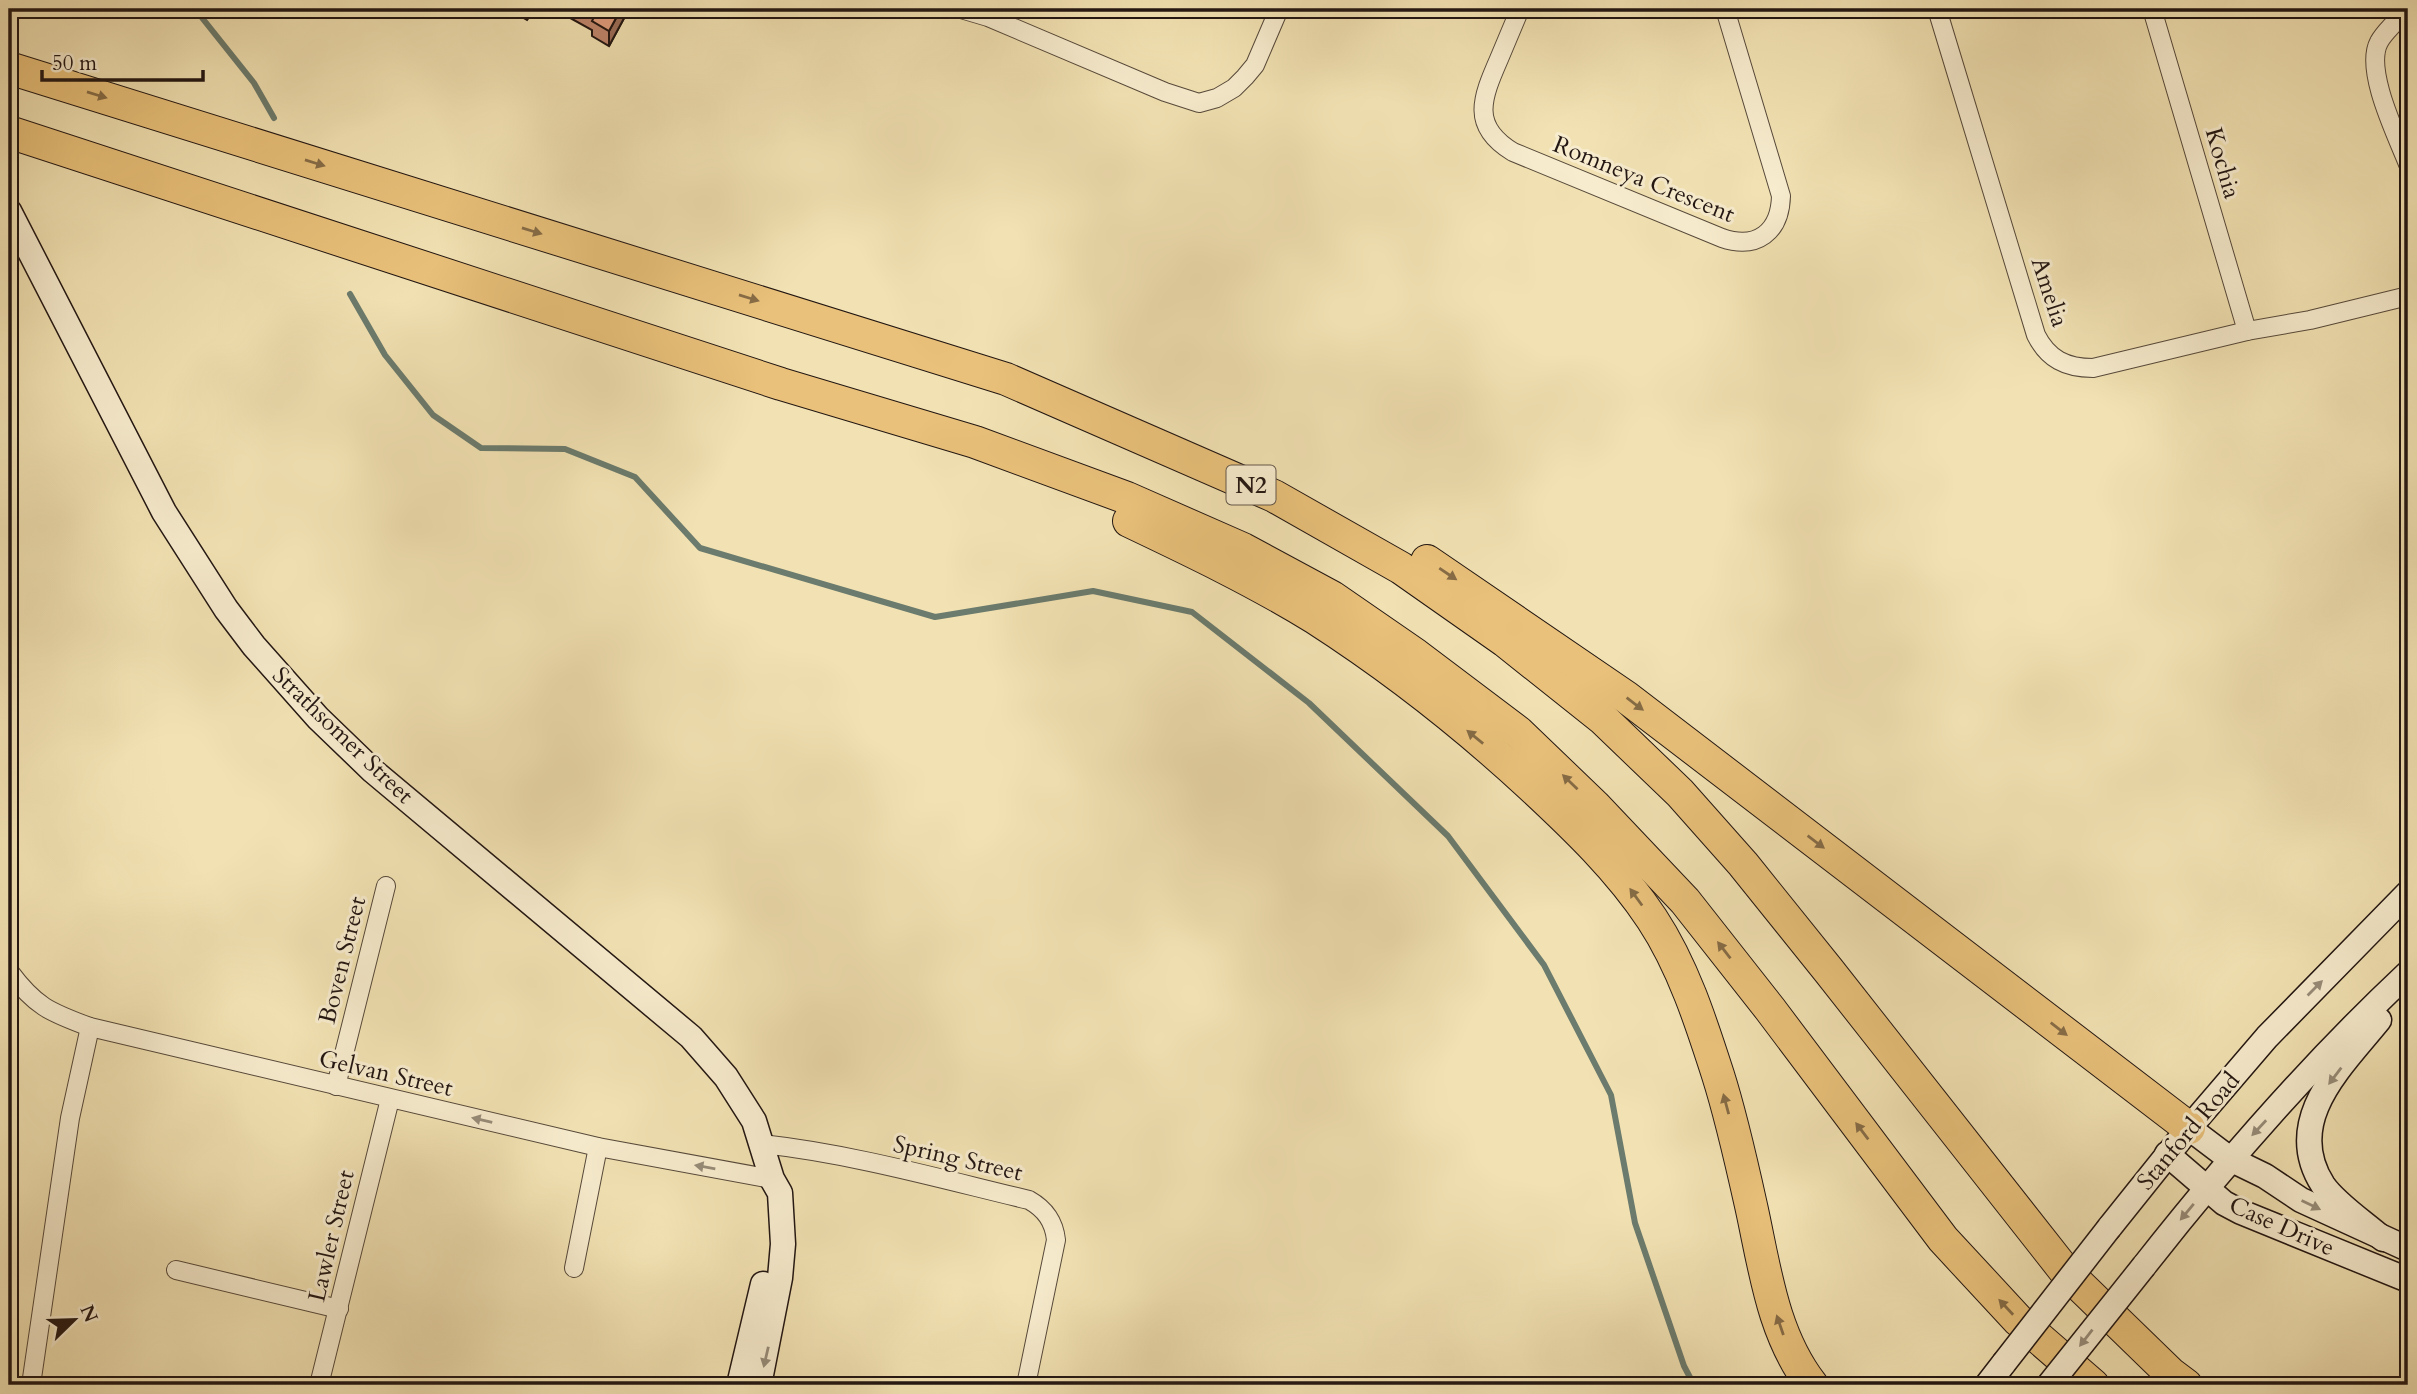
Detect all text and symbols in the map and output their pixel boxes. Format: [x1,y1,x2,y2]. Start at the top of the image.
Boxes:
scale bar [42,38,203,82]
text: 50 m [52,49,97,78]
one-way arrow [87,91,108,101]
street label: Kochia [2197,124,2248,203]
street label: Romneya Crescent [1548,128,1740,231]
one-way arrow [304,158,325,169]
one-way arrow [521,226,542,236]
street label: Amelia [2023,253,2076,332]
one-way arrow [739,294,760,304]
road number: N2 [1226,466,1276,505]
one-way arrow [1438,568,1458,581]
street label: Strathsomer Street [265,659,421,812]
one-way arrow [1626,696,1644,710]
one-way arrow [1467,730,1485,745]
one-way arrow [1562,775,1579,791]
one-way arrow [1806,835,1824,850]
one-way arrow [1629,888,1643,906]
street label: Boven Street [311,893,374,1027]
one-way arrow [1716,942,1731,960]
one-way arrow [2306,980,2323,997]
one-way arrow [2049,1021,2067,1036]
street label: Gelvan Street [316,1042,456,1105]
street label: Stanford Road [2129,1065,2248,1197]
one-way arrow [2328,1067,2342,1085]
one-way arrow [1721,1094,1731,1115]
one-way arrow [471,1114,493,1125]
one-way arrow [2251,1119,2267,1136]
one-way arrow [1855,1122,1869,1140]
street label: Spring Street [890,1128,1026,1189]
one-way arrow [694,1161,716,1172]
street label: Lawler Street [300,1167,363,1305]
street label: Case Drive [2224,1189,2340,1264]
one-way arrow [2301,1199,2321,1210]
one-way arrow [2179,1203,2195,1221]
north arrow [38,1286,108,1356]
one-way arrow [1998,1299,2014,1316]
text: N [74,1301,104,1327]
one-way arrow [1774,1315,1785,1336]
one-way arrow [2079,1330,2094,1347]
one-way arrow [760,1346,771,1368]

